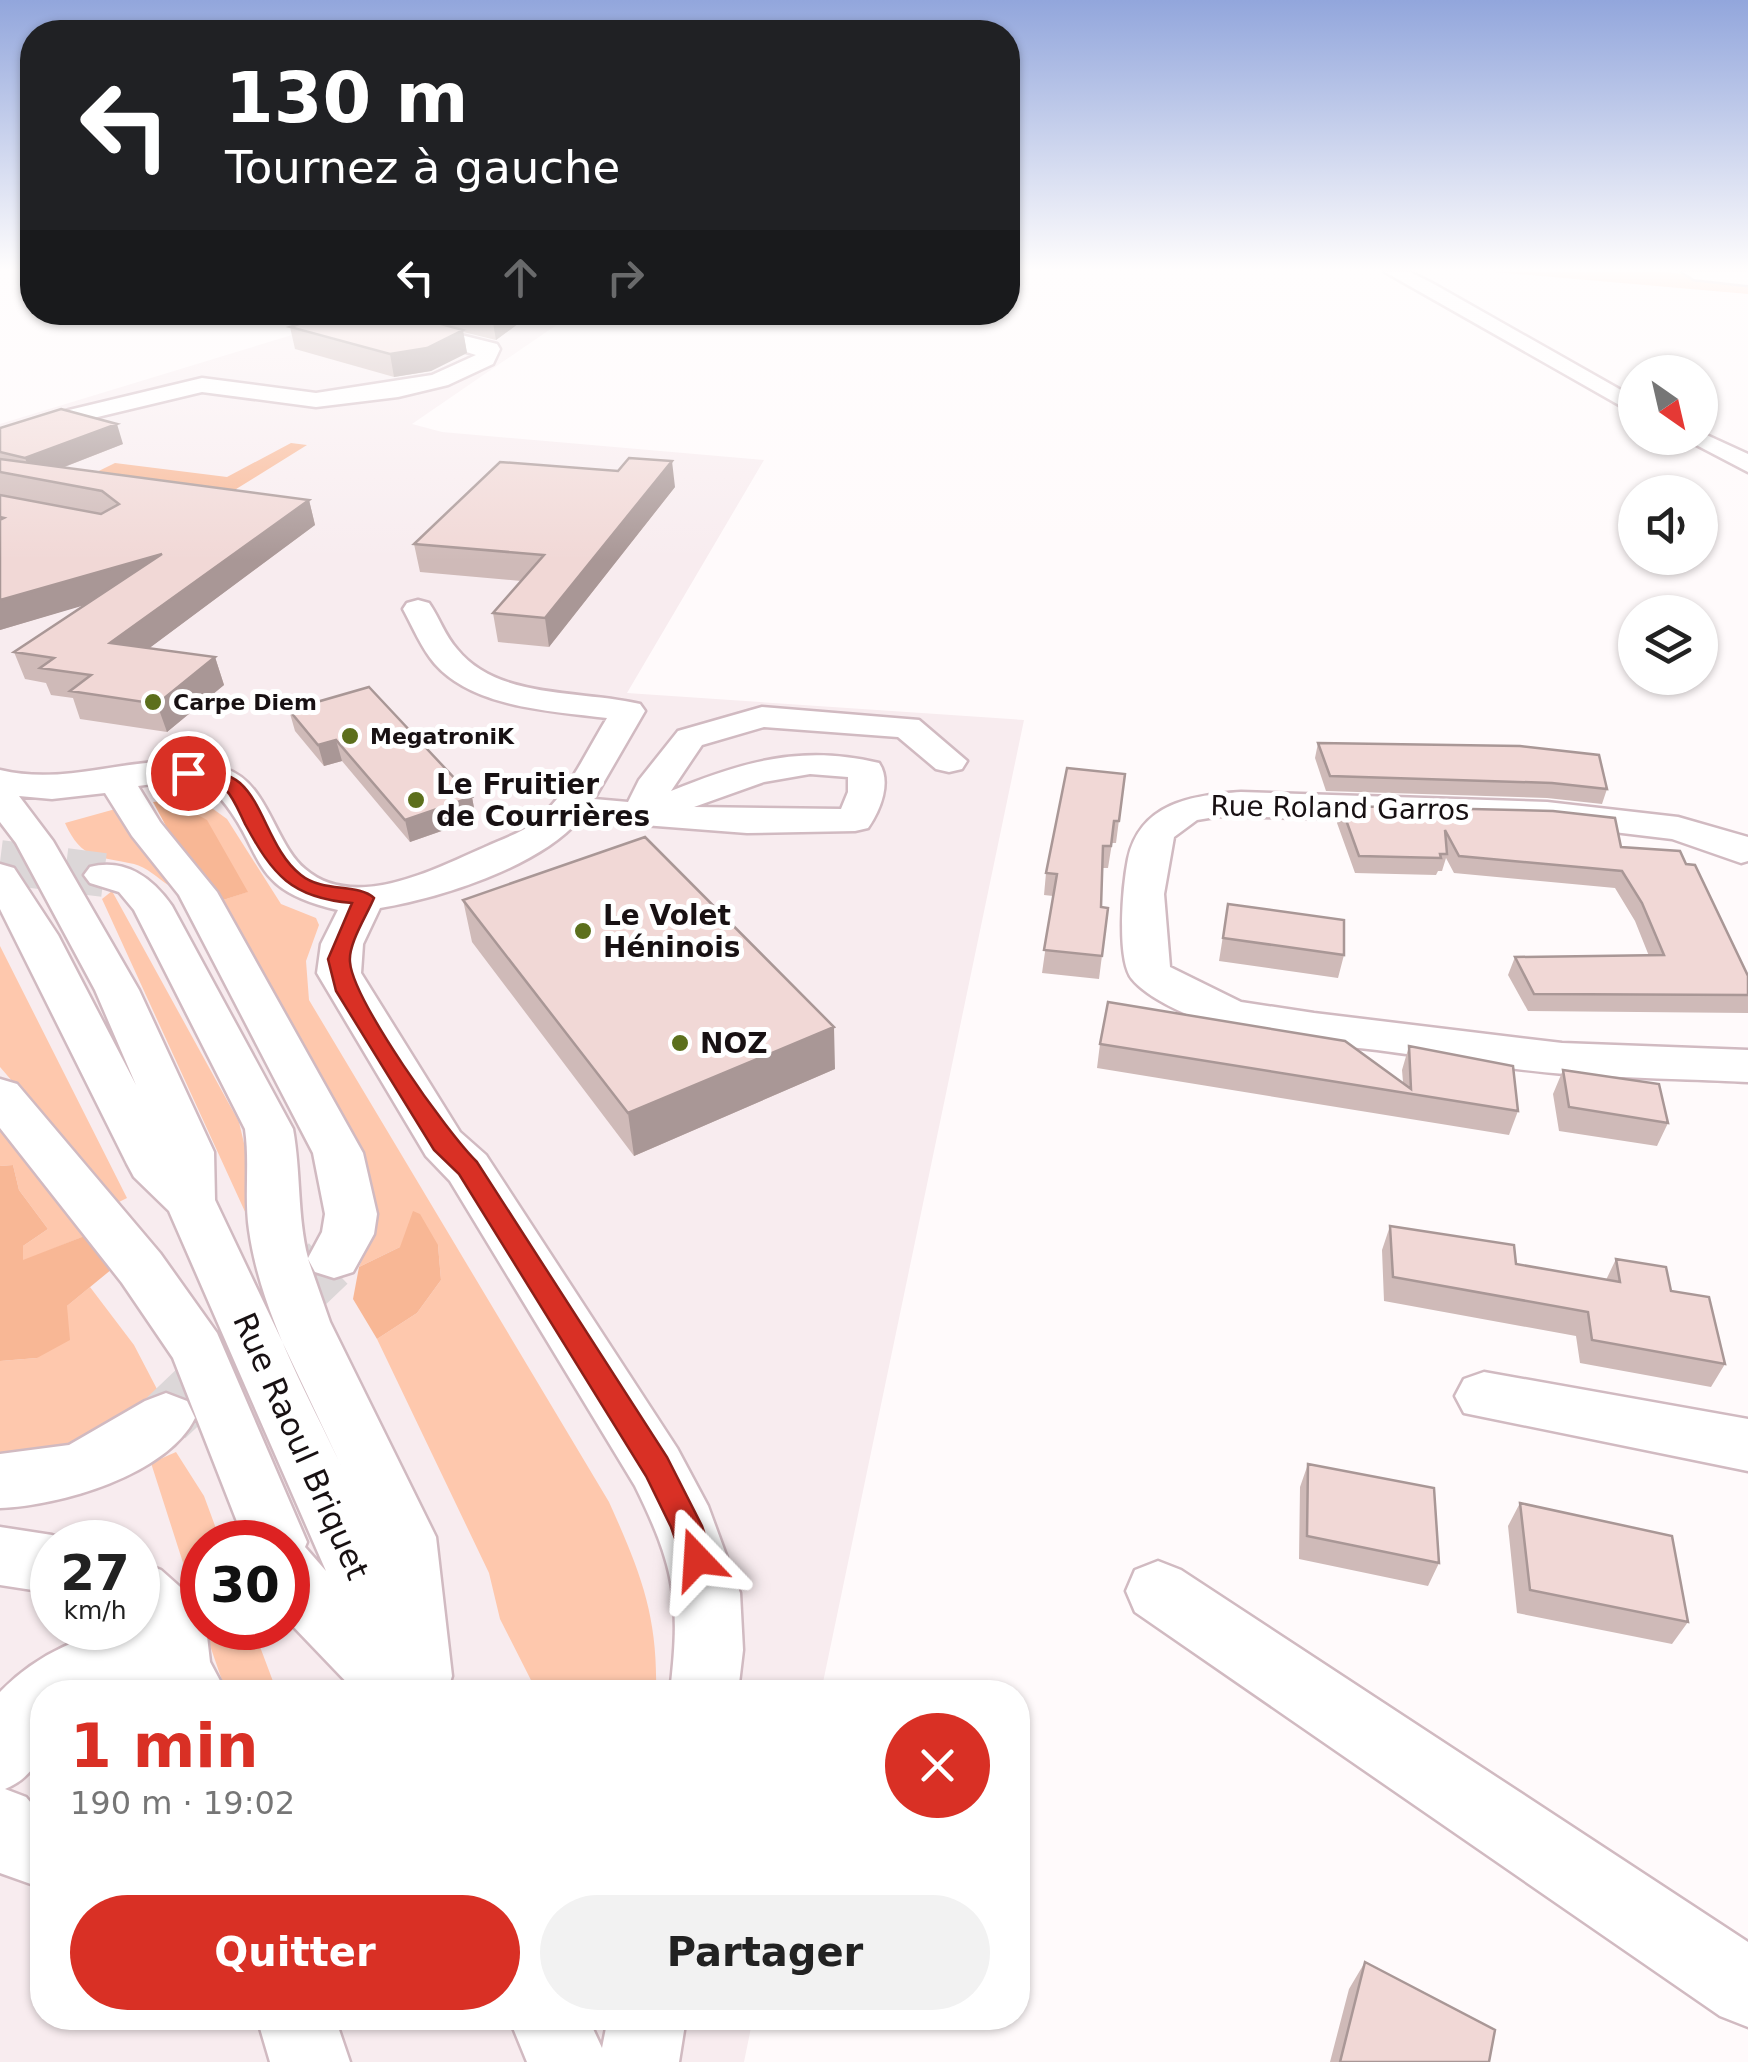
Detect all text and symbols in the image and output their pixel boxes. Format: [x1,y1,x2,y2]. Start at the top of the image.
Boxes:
text: 130 m [225,57,468,139]
icon: left [60,60,190,190]
text: Tournez à gauche [225,141,620,194]
icon: left [388,250,443,305]
icon: ahead [493,250,548,305]
icon: right [598,250,653,305]
north arrow [1618,355,1718,455]
map controls [1618,355,1718,695]
button: sound [1618,475,1718,575]
button: layers [1618,595,1718,695]
place label: Carpe Diem [173,690,317,715]
marker: Carpe Diem [142,691,164,713]
place label: MegatroniK [370,724,515,749]
marker: MegatroniK [339,725,361,747]
pin [146,731,231,816]
icon: arrive [161,746,216,801]
place label: Le Fruitier de Courrières [436,768,650,833]
marker: Le Fruitier de Courrières [405,789,427,811]
street label: Rue Roland Garros [1210,789,1470,827]
place label: Le Volet Héninois [603,899,740,964]
marker: Le Volet Héninois [572,920,594,942]
place label: NOZ [700,1027,768,1060]
marker: NOZ [669,1032,691,1054]
street label: Rue Raoul Briquet [225,1307,377,1585]
position arrow [645,1507,749,1611]
speed limit sign: 30 [180,1520,310,1650]
text: 27 [60,1544,130,1602]
text: km/h [63,1596,127,1625]
text: 1 min [70,1711,258,1781]
button: close [885,1713,990,1818]
text: 190 m · 19:02 [70,1784,295,1822]
button: Quitter [70,1895,520,2010]
button: Partager [540,1895,990,2010]

